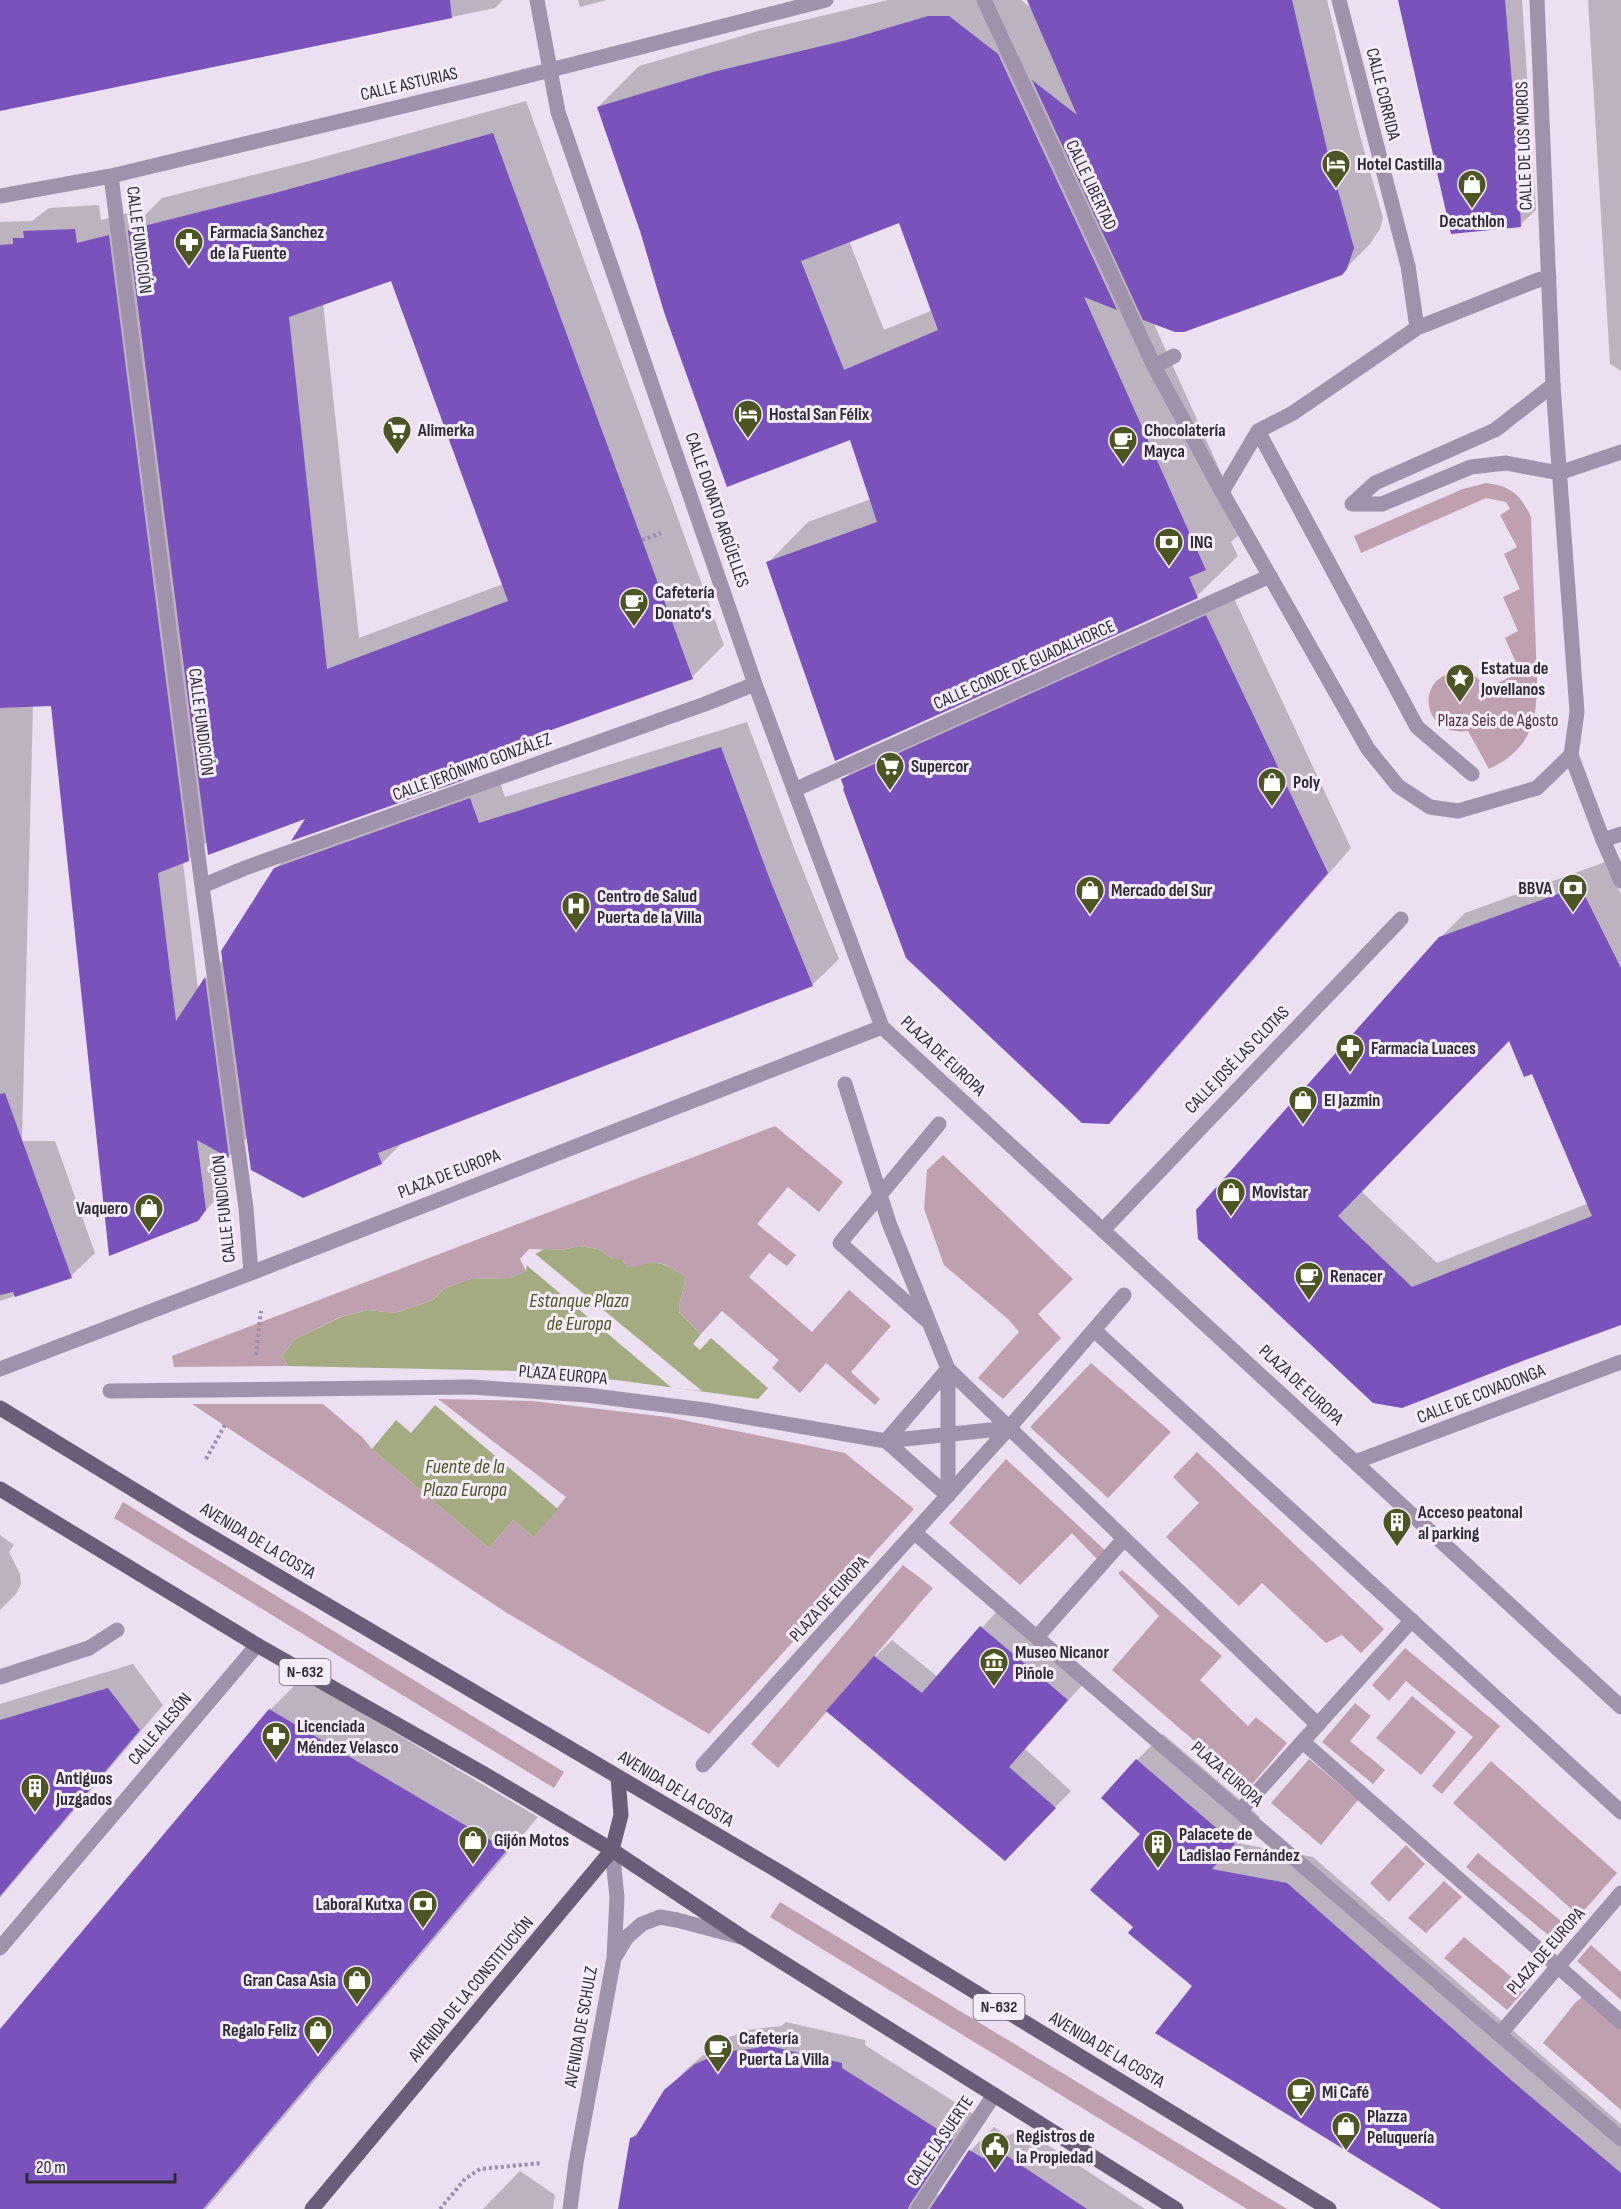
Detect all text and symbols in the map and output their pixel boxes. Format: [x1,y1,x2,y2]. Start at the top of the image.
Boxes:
street label: CALLE CORRIDA [1361,46,1405,142]
street label: CALLE ASTURIAS [358,63,460,105]
street label: CALLE DE LOS MOROS [1511,81,1537,211]
street label: CALLE LIBERTAD [1061,137,1121,233]
hotel icon: Hotel Castilla [1320,148,1352,190]
place label: Hotel Castilla [1357,154,1442,175]
shop icon: Decathlon [1456,168,1488,210]
street label: CALLE FUNDICIÓN [122,185,156,295]
place label: Decathlon [1439,211,1505,232]
place label: Farmacia Sanchez de la Fuente [210,222,324,264]
pharmacy icon: Farmacia Sanchez de la Fuente [173,226,205,268]
hotel icon: Hostal San Félix [732,398,764,440]
place label: Hostal San Félix [769,404,870,425]
supermarket icon: Alimerka [381,414,413,456]
place label: Alimerka [417,420,474,441]
place label: Chocolatería Mayca [1144,420,1226,462]
cafe icon: Chocolatería Mayca [1107,424,1139,466]
street label: CALLE DONATO ARGÜELLES [681,430,753,590]
bank icon: ING [1153,526,1185,568]
place label: ING [1190,532,1213,553]
place label: Cafetería Donato‘s [655,582,715,624]
cafe icon: Cafetería Donato‘s [618,586,650,628]
street label: CALLE CONDE DE GUADALHORCE [930,616,1118,714]
place label: Estatua de Jovellanos [1480,658,1549,700]
place icon: Estatua de Jovellanos [1444,662,1476,704]
street label: CALLE FUNDICIÓN [184,667,218,777]
park label: Plaza Seis de Agosto [1437,710,1559,731]
street label: CALLE JERÓNIMO GONZÁLEZ [390,728,555,805]
supermarket icon: Supercor [874,750,906,792]
place label: Supercor [911,756,969,777]
shop icon: Poly [1256,766,1288,808]
place label: Poly [1293,772,1321,793]
bank icon: BBVA [1557,872,1589,914]
shop icon: Mercado del Sur [1074,874,1106,916]
place label: BBVA [1518,878,1552,899]
place label: Mercado del Sur [1111,880,1213,901]
place label: Centro de Salud Puerta de la Villa [597,886,702,928]
hospital icon: Centro de Salud Puerta de la Villa [560,890,592,932]
street label: CALLE JOSÉ LAS CLOTAS [1180,1002,1294,1118]
street label: PLAZA DE EUROPA [896,1012,990,1101]
pharmacy icon: Farmacia Luaces [1334,1032,1366,1074]
place label: Farmacia Luaces [1371,1038,1476,1059]
shop icon: El Jazmin [1287,1084,1319,1126]
place label: El Jazmin [1324,1090,1380,1111]
street label: PLAZA DE EUROPA [395,1145,503,1203]
street label: CALLE FUNDICIÓN [208,1154,240,1264]
shop icon: Movistar [1215,1176,1247,1218]
place label: Movistar [1252,1182,1308,1203]
shop icon: Vaquero [133,1192,165,1234]
place label: Vaquero [76,1198,128,1219]
cafe icon: Renacer [1293,1260,1325,1302]
place label: Renacer [1330,1266,1383,1287]
water label: Estanque Plaza de Europa [529,1289,629,1336]
street label: PLAZA DE EUROPA [1254,1341,1348,1430]
street label: CALLE DE COVADONGA [1414,1360,1548,1428]
street label: PLAZA EUROPA [518,1361,608,1389]
water label: Fuente de la Plaza Europa [423,1455,507,1502]
street label: AVENIDA DE LA COSTA [196,1498,320,1584]
place label: Acceso peatonal al parking [1417,1502,1523,1544]
building icon: Acceso peatonal al parking [1381,1506,1413,1548]
street label: PLAZA DE EUROPA [785,1552,873,1646]
place label: Museo Nicanor Piñole [1015,1642,1109,1684]
museum icon: Museo Nicanor Piñole [978,1646,1010,1688]
road number: N-632 [280,1659,330,1685]
street label: CALLE ALESÓN [124,1689,196,1769]
place label: Licenciada Méndez Velasco [297,1716,399,1758]
pharmacy icon: Licenciada Méndez Velasco [260,1720,292,1762]
street label: PLAZA EUROPA [1187,1737,1268,1811]
street label: AVENIDA DE LA COSTA [614,1746,738,1832]
place label: Antiguos Juzgados [55,1768,113,1810]
building icon: Antiguos Juzgados [19,1772,51,1814]
shop icon: Gijón Motos [457,1824,489,1866]
place label: Palacete de Ladislao Fernández [1179,1824,1300,1866]
building icon: Palacete de Ladislao Fernández [1142,1828,1174,1870]
place label: Gijón Motos [494,1830,569,1851]
bank icon: Laboral Kutxa [407,1888,439,1930]
place label: Laboral Kutxa [316,1894,402,1915]
street label: PLAZA DE EUROPA [1503,1903,1589,1999]
street label: AVENIDA DE LA CONSTITUCIÓN [403,1912,538,2067]
shop icon: Gran Casa Asia [341,1964,373,2006]
street label: AVENIDA DE SCHULZ [560,1964,602,2090]
place label: Gran Casa Asia [243,1970,336,1991]
road number: N-632 [974,1994,1024,2020]
street label: AVENIDA DE LA COSTA [1045,2007,1169,2093]
shop icon: Regalo Feliz [302,2014,334,2056]
place label: Regalo Feliz [222,2020,297,2041]
place label: Cafetería Puerta La Villa [739,2028,829,2070]
cafe icon: Cafetería Puerta La Villa [702,2032,734,2074]
cafe icon: Mi Café [1285,2076,1317,2118]
place label: Mi Café [1322,2082,1369,2103]
street label: CALLE LA SUERTE [902,2092,978,2190]
place label: Plazza Peluquería [1367,2106,1434,2148]
shop icon: Plazza Peluquería [1330,2110,1362,2152]
place label: Registros de la Propiedad [1016,2126,1095,2168]
public building icon: Registros de la Propiedad [979,2130,1011,2172]
scale bar [27,2146,176,2184]
text: 20 m [36,2157,66,2178]

